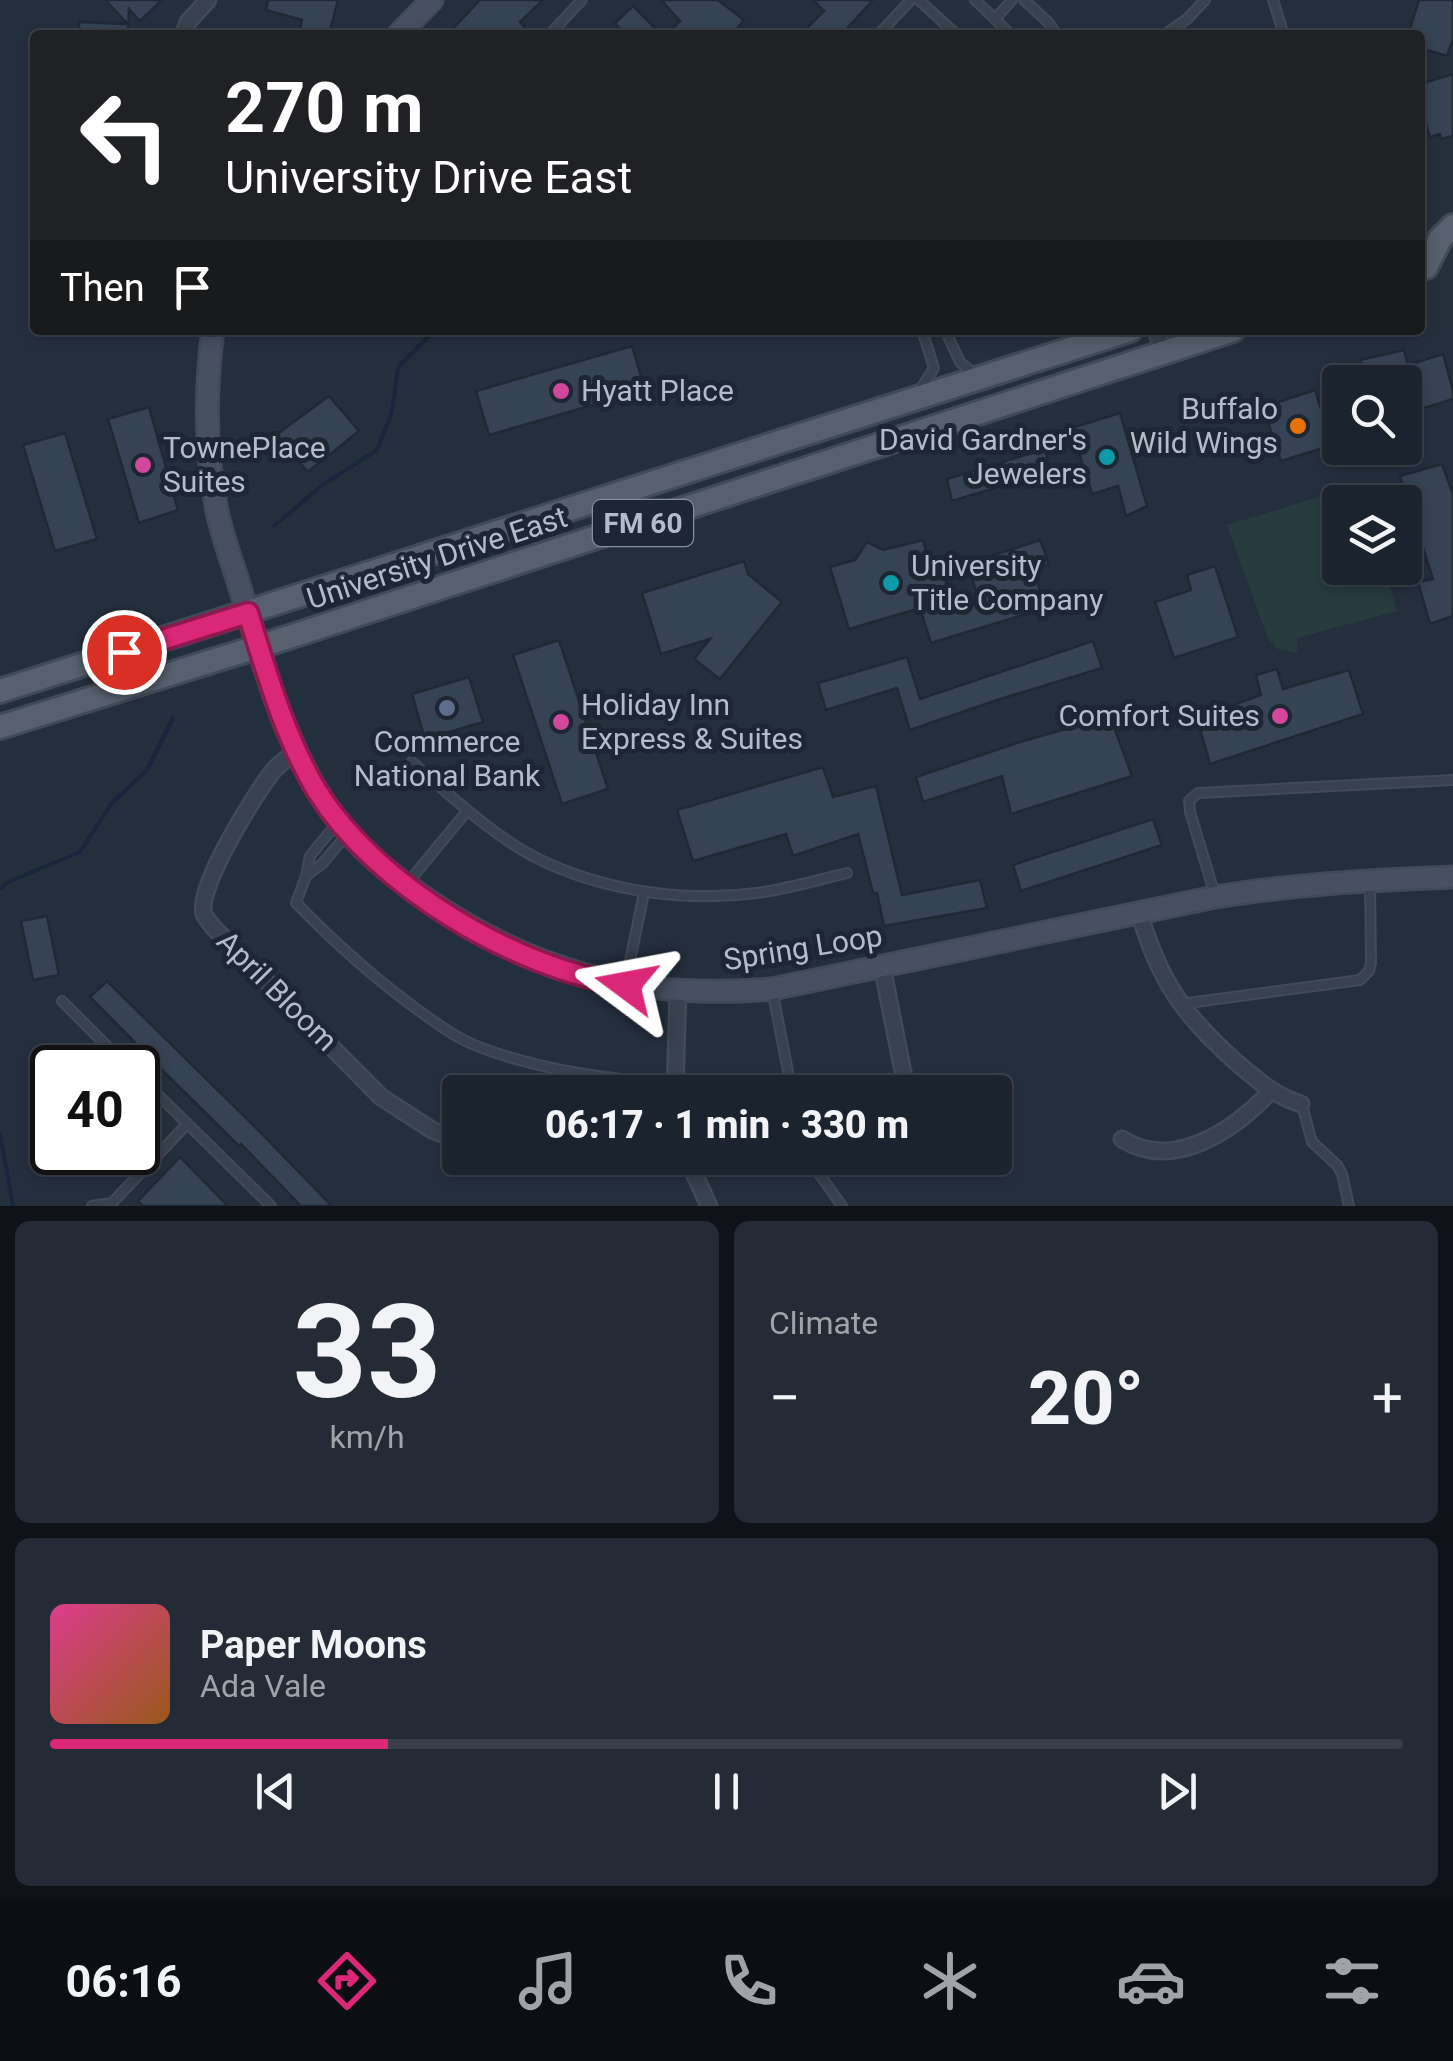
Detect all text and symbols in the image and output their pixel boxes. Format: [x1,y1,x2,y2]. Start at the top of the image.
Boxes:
text: 270 m [225,67,424,149]
icon: left [60,70,190,200]
text: University Drive East [225,151,632,204]
icon: arrive [165,260,220,315]
text: Then [60,266,145,310]
map controls [1322,365,1422,585]
button: search [1322,365,1422,465]
place label: Hyatt Place [581,373,734,408]
marker: Hyatt Place [550,380,572,402]
place label: Buffalo Wild Wings [1130,391,1278,460]
marker: Buffalo Wild Wings [1287,415,1309,437]
place label: David Gardner's Jewelers [879,422,1087,491]
place label: TownePlace Suites [163,430,326,499]
marker: David Gardner's Jewelers [1096,446,1118,468]
marker: TownePlace Suites [132,454,154,476]
button: layers [1322,485,1422,585]
street label: University Drive East [302,499,571,616]
road number: FM 60 [593,500,693,546]
place label: University Title Company [911,548,1104,617]
marker: University Title Company [880,572,902,594]
pin [82,610,167,695]
icon: arrive [97,625,152,680]
place label: Holiday Inn Express & Suites [581,687,803,756]
marker: Commerce National Bank [436,697,458,719]
place label: Comfort Suites [1059,698,1260,733]
marker: Comfort Suites [1269,705,1291,727]
marker: Holiday Inn Express & Suites [550,711,572,733]
place label: Commerce National Bank [354,724,541,793]
street label: Spring Loop [721,918,885,977]
street label: April Bloom [210,923,345,1058]
position arrow [574,933,678,1037]
speed limit sign: 40 [30,1045,160,1175]
text: 06:17 · 1 min · 330 m [545,1103,909,1147]
text: 33 [292,1276,442,1429]
text: Climate [769,1304,878,1342]
text: 20° [1028,1354,1144,1442]
text: − [769,1366,800,1430]
text: + [1372,1366,1403,1430]
text: km/h [329,1418,405,1456]
text: Paper Moons [200,1623,427,1667]
text: Ada Vale [200,1667,326,1705]
icon: previous [248,1764,303,1819]
icon: pause [699,1764,754,1819]
icon: next [1150,1764,1205,1819]
icon: directions [312,1946,382,2016]
icon: music [513,1946,583,2016]
icon: phone [714,1946,784,2016]
icon: climate [915,1946,985,2016]
icon: car [1116,1946,1186,2016]
icon: filters [1317,1946,1387,2016]
text: 06:16 [66,1955,181,2008]

